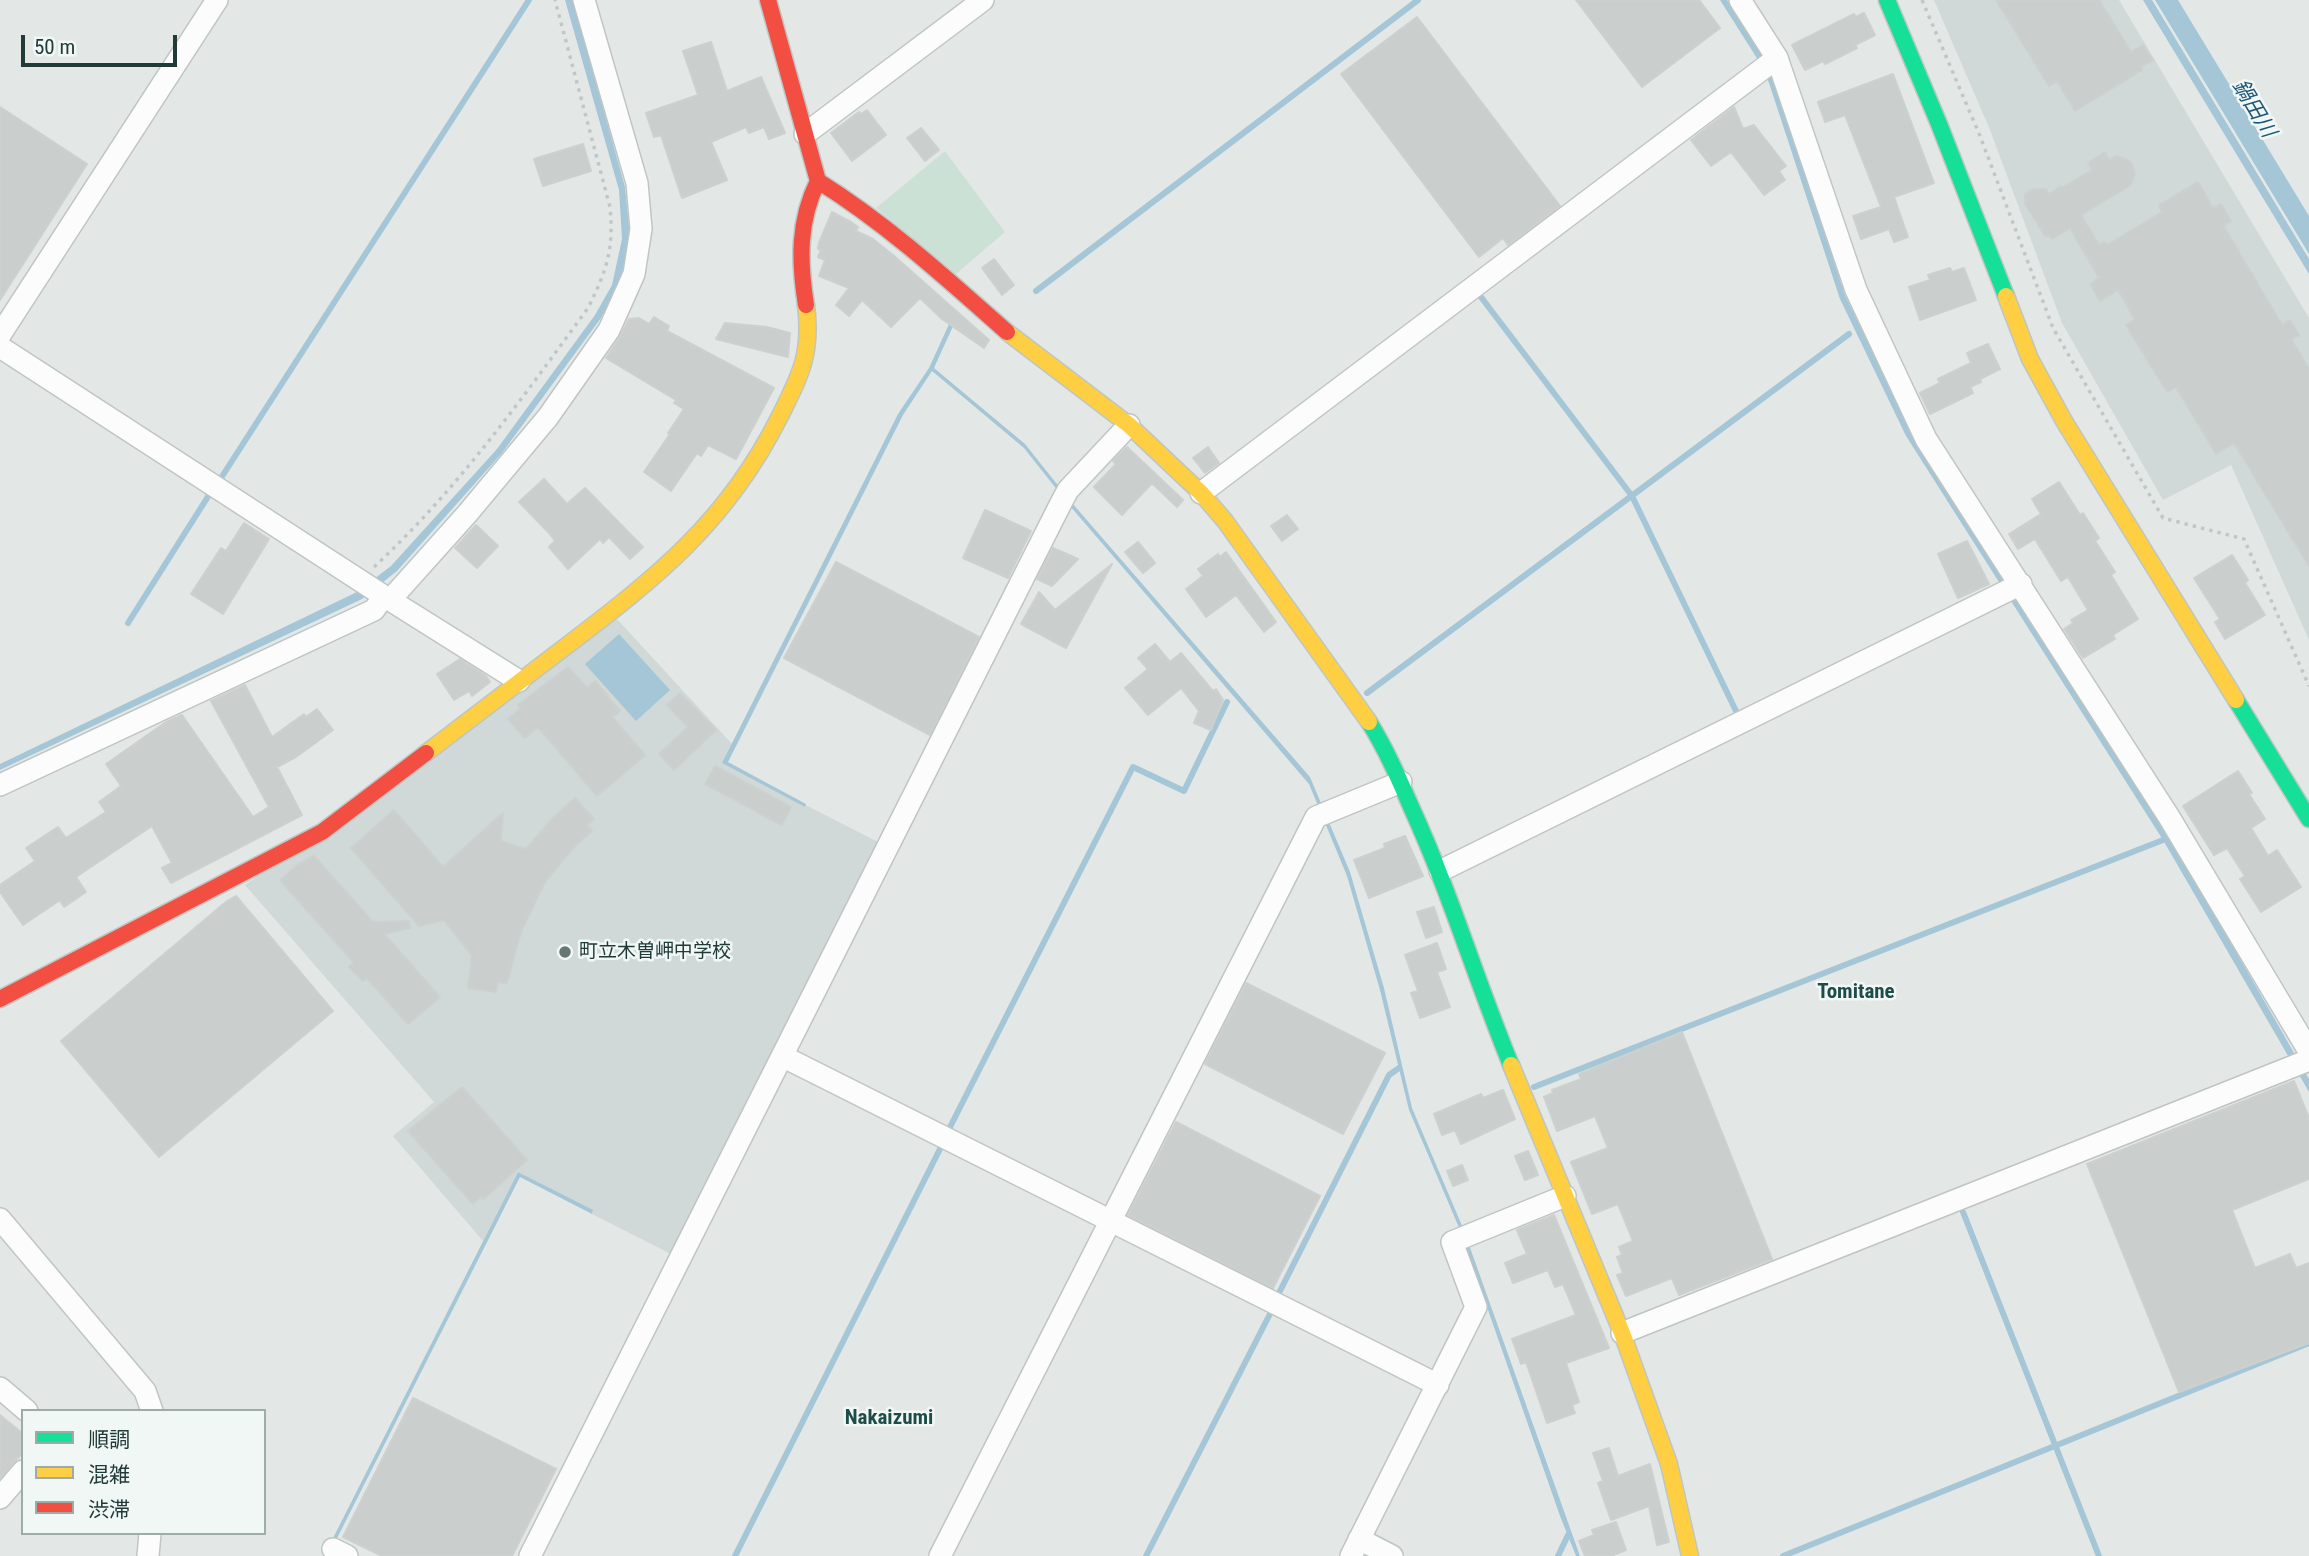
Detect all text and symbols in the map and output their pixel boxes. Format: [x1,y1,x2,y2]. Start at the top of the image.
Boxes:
scale bar [24,21,180,65]
text: 50 m [34,35,75,59]
water label: 鍋田川 [2226,76,2280,142]
place label: 町立木曽岬中学校 [579,941,731,963]
marker: 町立木曽岬中学校 [557,944,573,960]
district label: Tomitane [1817,980,1895,1006]
district label: Nakaizumi [845,1406,933,1432]
legend [21,1409,266,1535]
text: 順調 [88,1428,130,1452]
text: 混雑 [88,1463,130,1487]
text: 渋滞 [88,1498,130,1522]

